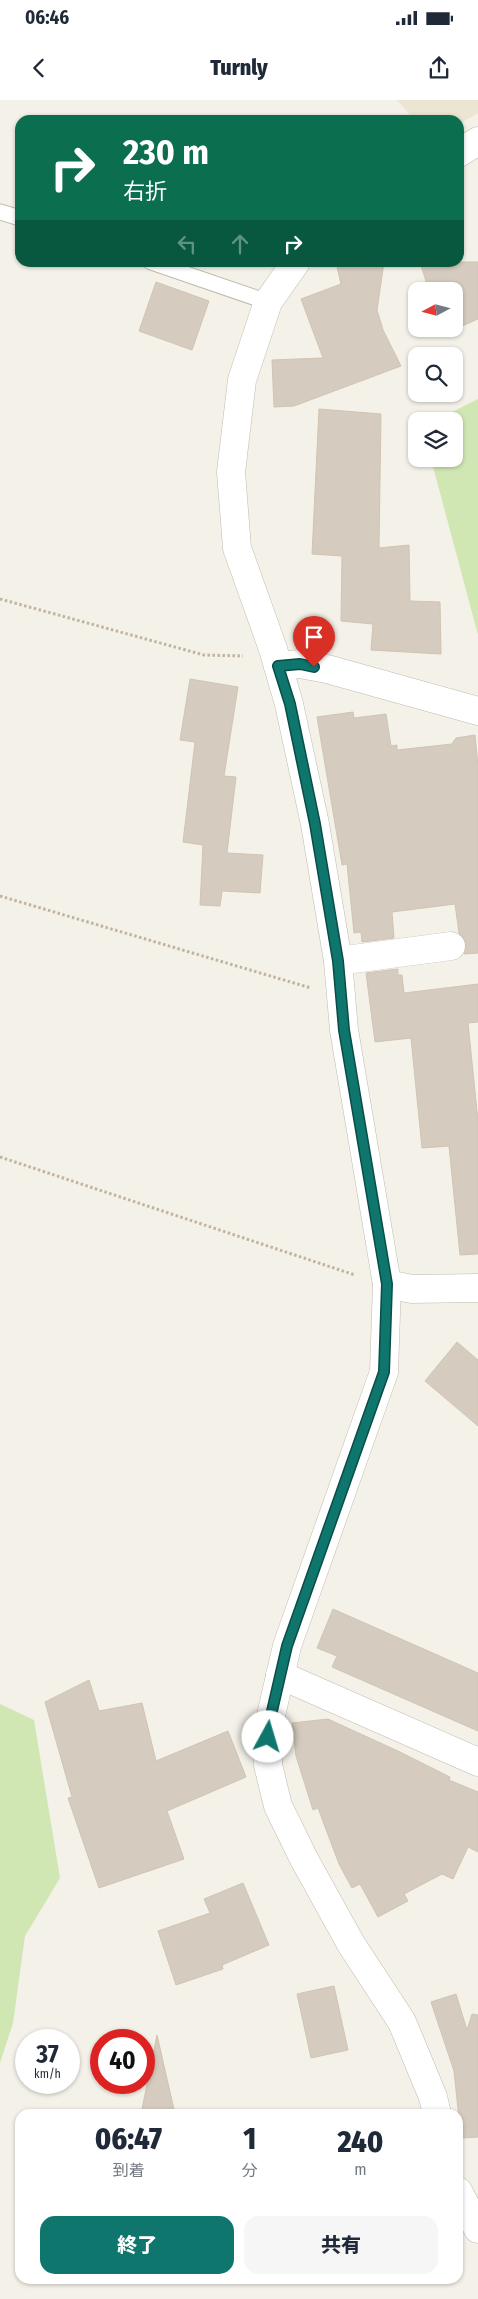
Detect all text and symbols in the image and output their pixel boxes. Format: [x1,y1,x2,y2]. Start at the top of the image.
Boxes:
text: 06:46 [25,6,69,29]
icon: back [25,54,53,82]
text: Turnly [210,54,268,81]
icon: share [425,54,453,82]
text: 230 m [123,131,209,173]
icon: right [40,135,105,200]
text: 右折 [123,178,167,205]
icon: left [173,230,201,258]
icon: ahead [226,230,254,258]
icon: right [279,230,307,258]
north arrow [408,282,462,338]
map controls [408,282,463,467]
button: search [408,347,463,402]
button: layers [408,412,463,467]
pin [293,616,335,667]
icon: arrive [300,623,328,651]
position arrow [241,1710,293,1762]
speed limit sign: 40 [90,2029,155,2094]
text: 37 [36,2040,59,2070]
text: km/h [34,2067,61,2081]
text: 06:47 [95,2121,162,2157]
text: 1 [243,2121,256,2157]
text: 240 [337,2124,383,2160]
text: m [354,2160,367,2179]
text: 到着 [112,2161,144,2180]
text: 分 [242,2161,258,2180]
button: 終了 [40,2216,234,2274]
button: 共有 [244,2216,438,2274]

